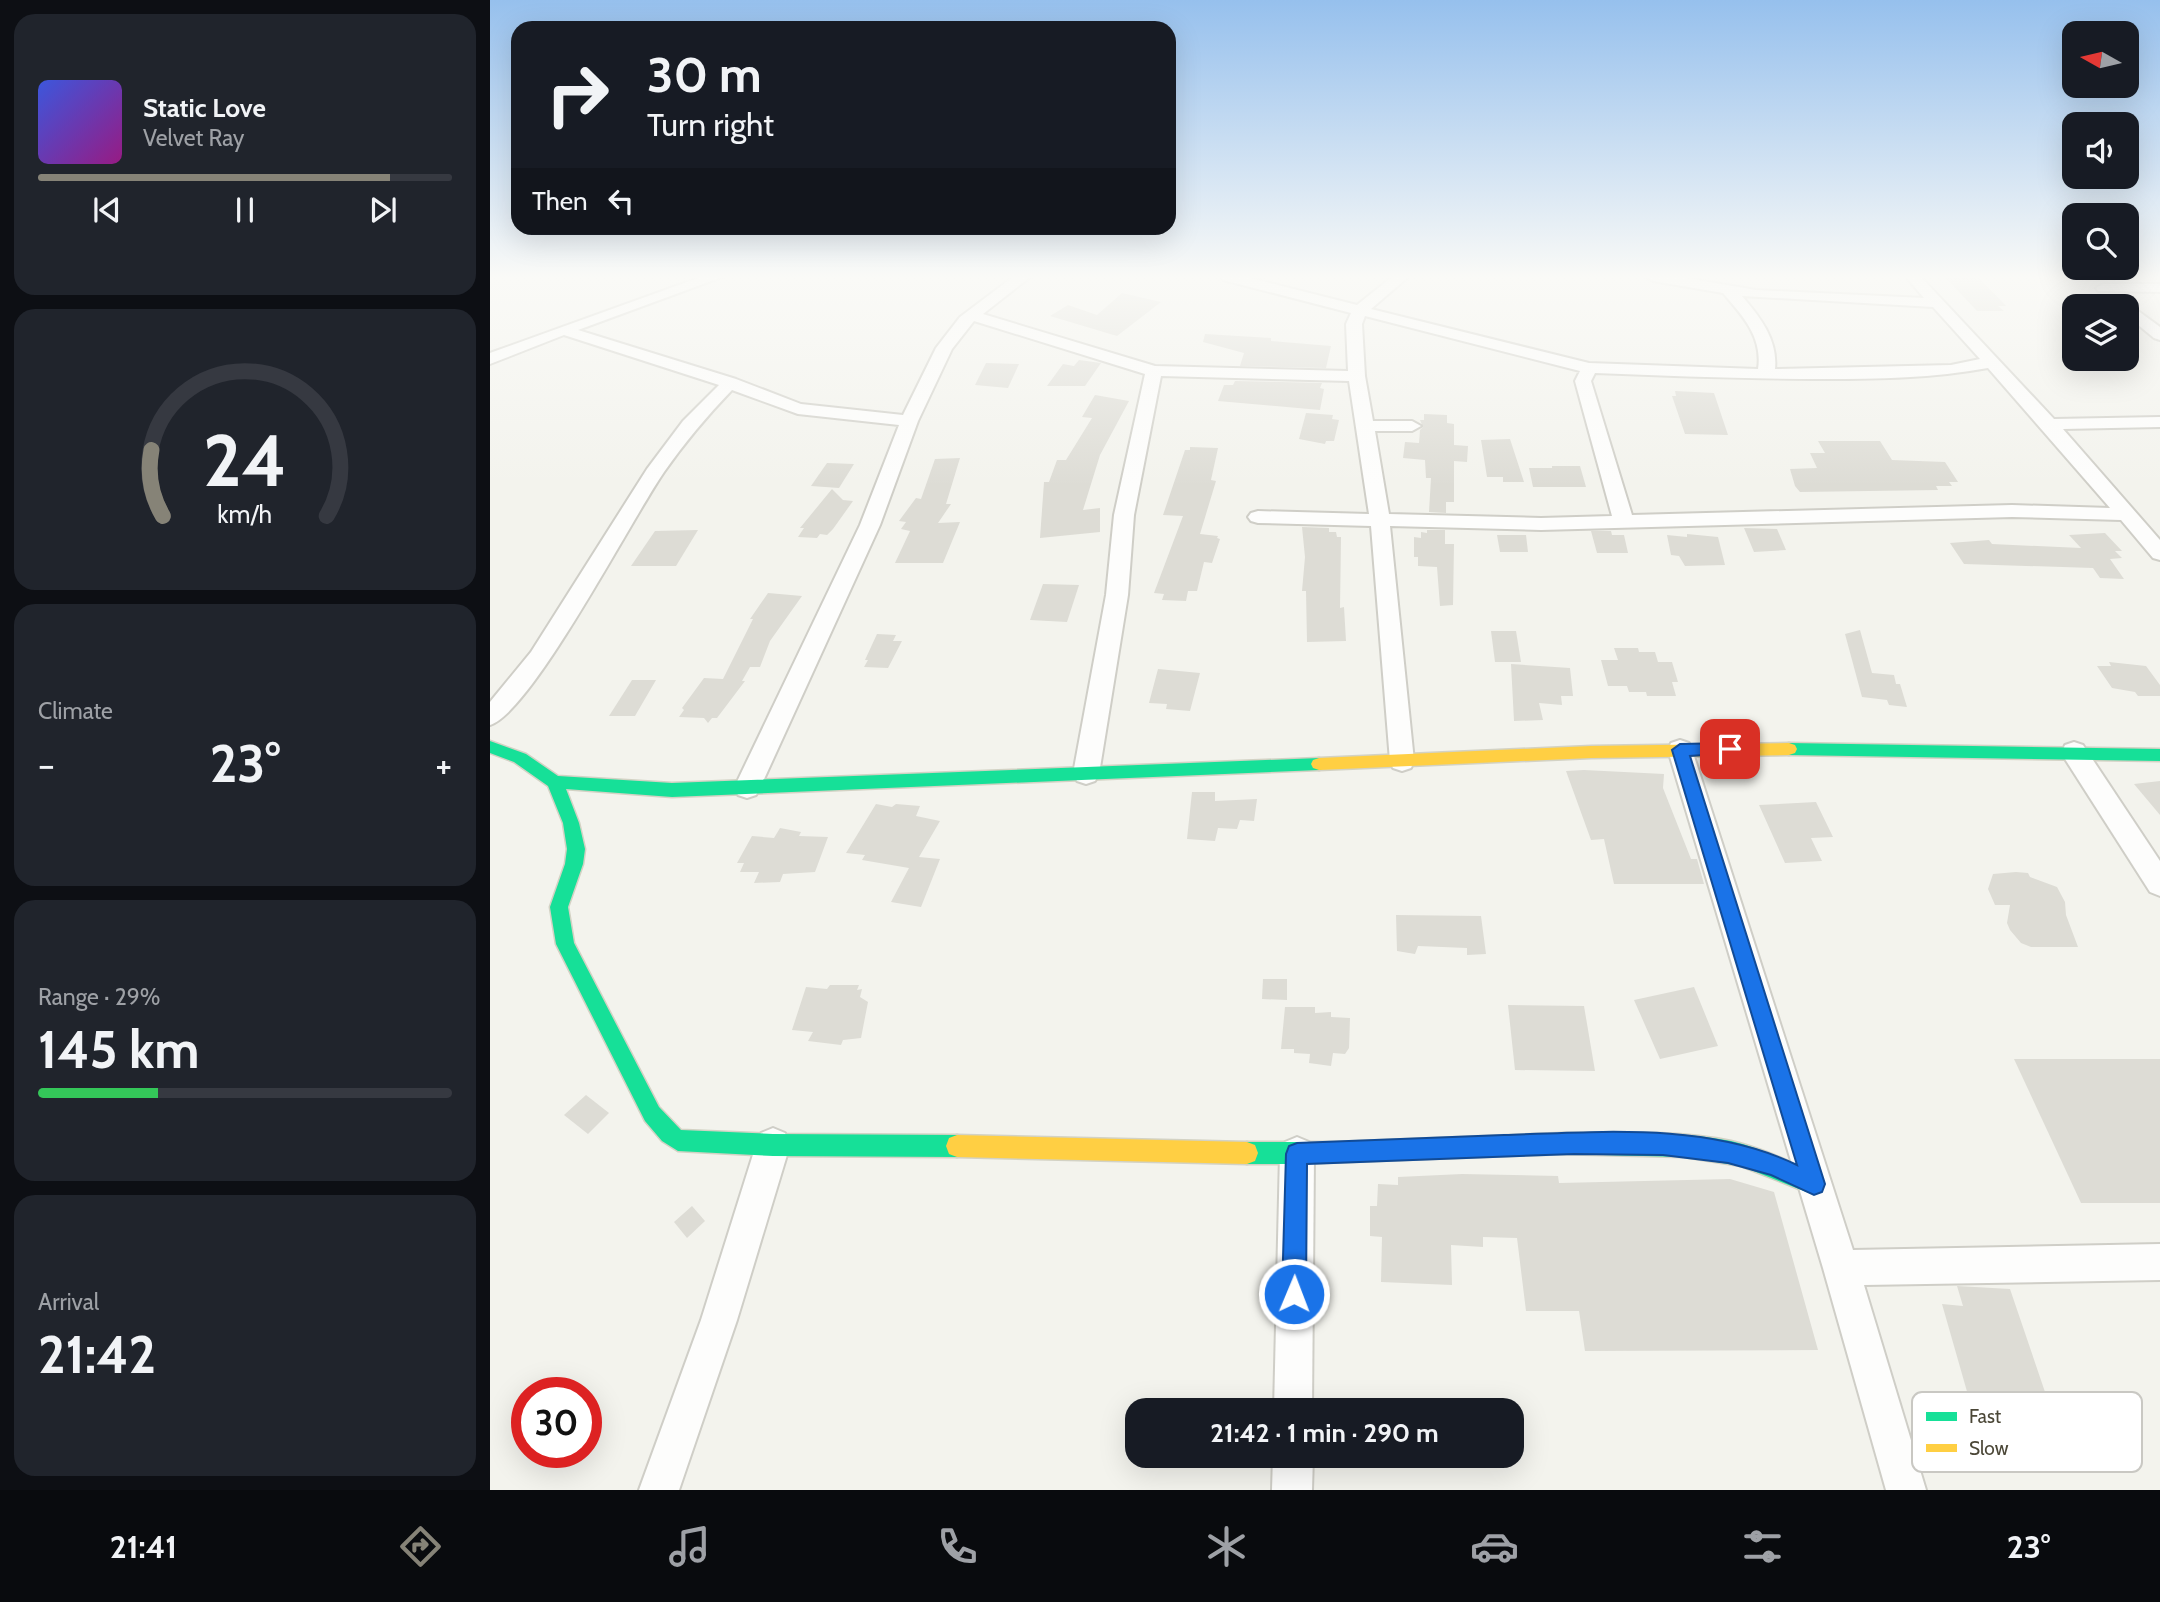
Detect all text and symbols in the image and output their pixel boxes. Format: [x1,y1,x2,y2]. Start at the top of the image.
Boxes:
north arrow [2062,21,2138,98]
map controls [2062,21,2139,371]
text: 30 m [647,45,762,104]
icon: right [532,49,623,140]
text: Static Love [143,92,266,124]
text: Turn right [647,105,774,144]
button: sound [2062,112,2139,189]
text: Velvet Ray [143,124,244,152]
icon: left [602,182,640,220]
text: Then [532,185,588,217]
icon: previous [88,191,126,229]
icon: pause [226,191,264,229]
icon: next [364,191,402,229]
button: search [2062,203,2139,280]
button: layers [2062,294,2139,371]
text: 24 [203,416,287,504]
text: km/h [218,499,272,529]
text: Climate [38,697,113,725]
pin [1700,719,1760,779]
icon: arrive [1711,730,1749,768]
text: 23° [210,732,280,795]
text: − [38,741,55,788]
text: + [435,741,452,788]
text: Range · 29% [38,983,161,1011]
text: 145 km [38,1018,200,1081]
position arrow [1257,1257,1331,1331]
text: Arrival [38,1288,99,1316]
text: 21:42 [38,1323,156,1386]
speed limit sign: 30 [511,1377,602,1468]
legend [1912,1392,2142,1472]
text: Fast [1969,1405,2002,1428]
text: 21:42 · 1 min · 290 m [1210,1417,1439,1449]
text: Slow [1969,1437,2009,1460]
icon: directions [396,1522,445,1571]
icon: music [665,1522,714,1571]
icon: phone [933,1522,982,1571]
icon: climate [1202,1522,1251,1571]
icon: car [1470,1522,1519,1571]
icon: filters [1738,1522,1787,1571]
text: 21:41 [110,1527,177,1566]
text: 23° [2007,1527,2050,1566]

